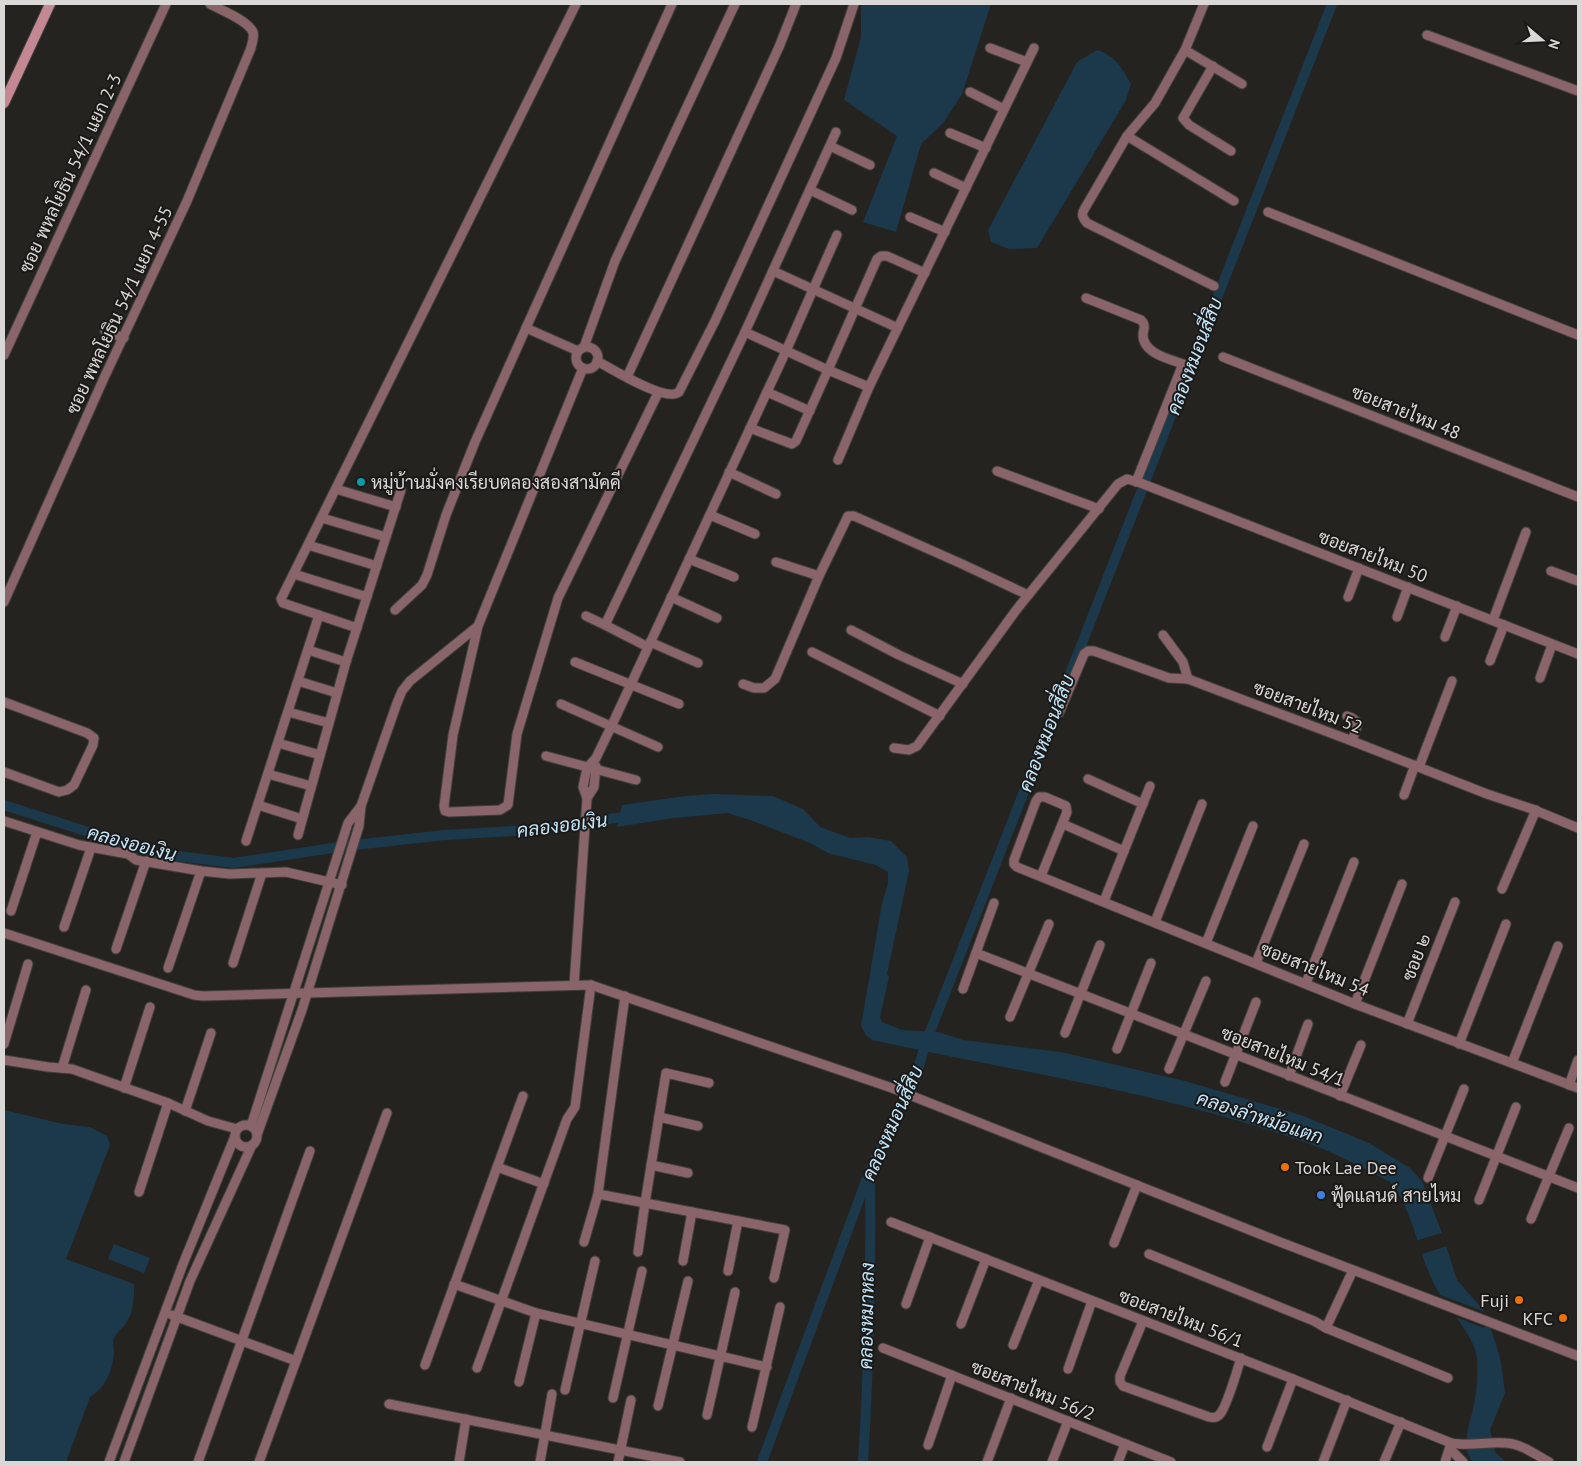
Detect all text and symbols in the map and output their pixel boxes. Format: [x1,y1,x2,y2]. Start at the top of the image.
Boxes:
north arrow [1517,15,1567,65]
text: N [1544,37,1564,52]
street label: ซอย พหลโยธิน 54/1 แยก 2-3 [13,69,126,276]
street label: ซอย พหลโยธิน 54/1 แยก 4-55 [60,202,177,418]
water label: คลองหมอนสี่สิบ [1156,292,1227,418]
street label: ซอยสายไหม 48 [1348,379,1464,444]
place label: หมู่บ้านมั่งคงเรียบตลองสองสามัคคี [371,467,621,496]
marker: หมู่บ้านมั่งคงเรียบตลองสองสามัคคี [355,476,367,488]
street label: ซอยสายไหม 50 [1315,524,1432,587]
water label: คลองหมอนสี่สิบ [1008,669,1079,795]
street label: ซอยสายไหม 52 [1250,675,1366,738]
water label: คลองออเงิน [515,808,609,842]
water label: คลองออเงิน [85,820,179,866]
street label: ซอย ๒ [1396,930,1436,984]
street label: ซอยสายไหม 54 [1257,936,1373,1001]
street label: ซอยสายไหม 54/1 [1218,1020,1349,1091]
water label: คลองหมอนสี่สิบ [851,1060,928,1184]
water label: คลองลำหม้อแตก [1194,1085,1326,1149]
place label: Took Lae Dee [1295,1156,1397,1179]
marker: Took Lae Dee [1279,1161,1291,1173]
place label: ฟู้ดแลนด์ สายไหม [1331,1183,1461,1209]
marker: ฟู้ดแลนด์ สายไหม [1315,1189,1327,1201]
water label: คลองหมาหลง [853,1262,879,1370]
street label: ซอยสายไหม 56/1 [1115,1283,1247,1352]
place label: Fuji [1480,1289,1509,1312]
marker: Fuji [1513,1294,1525,1306]
place label: KFC [1522,1307,1553,1330]
marker: KFC [1557,1312,1569,1324]
street label: ซอยสายไหม 56/2 [968,1354,1099,1425]

